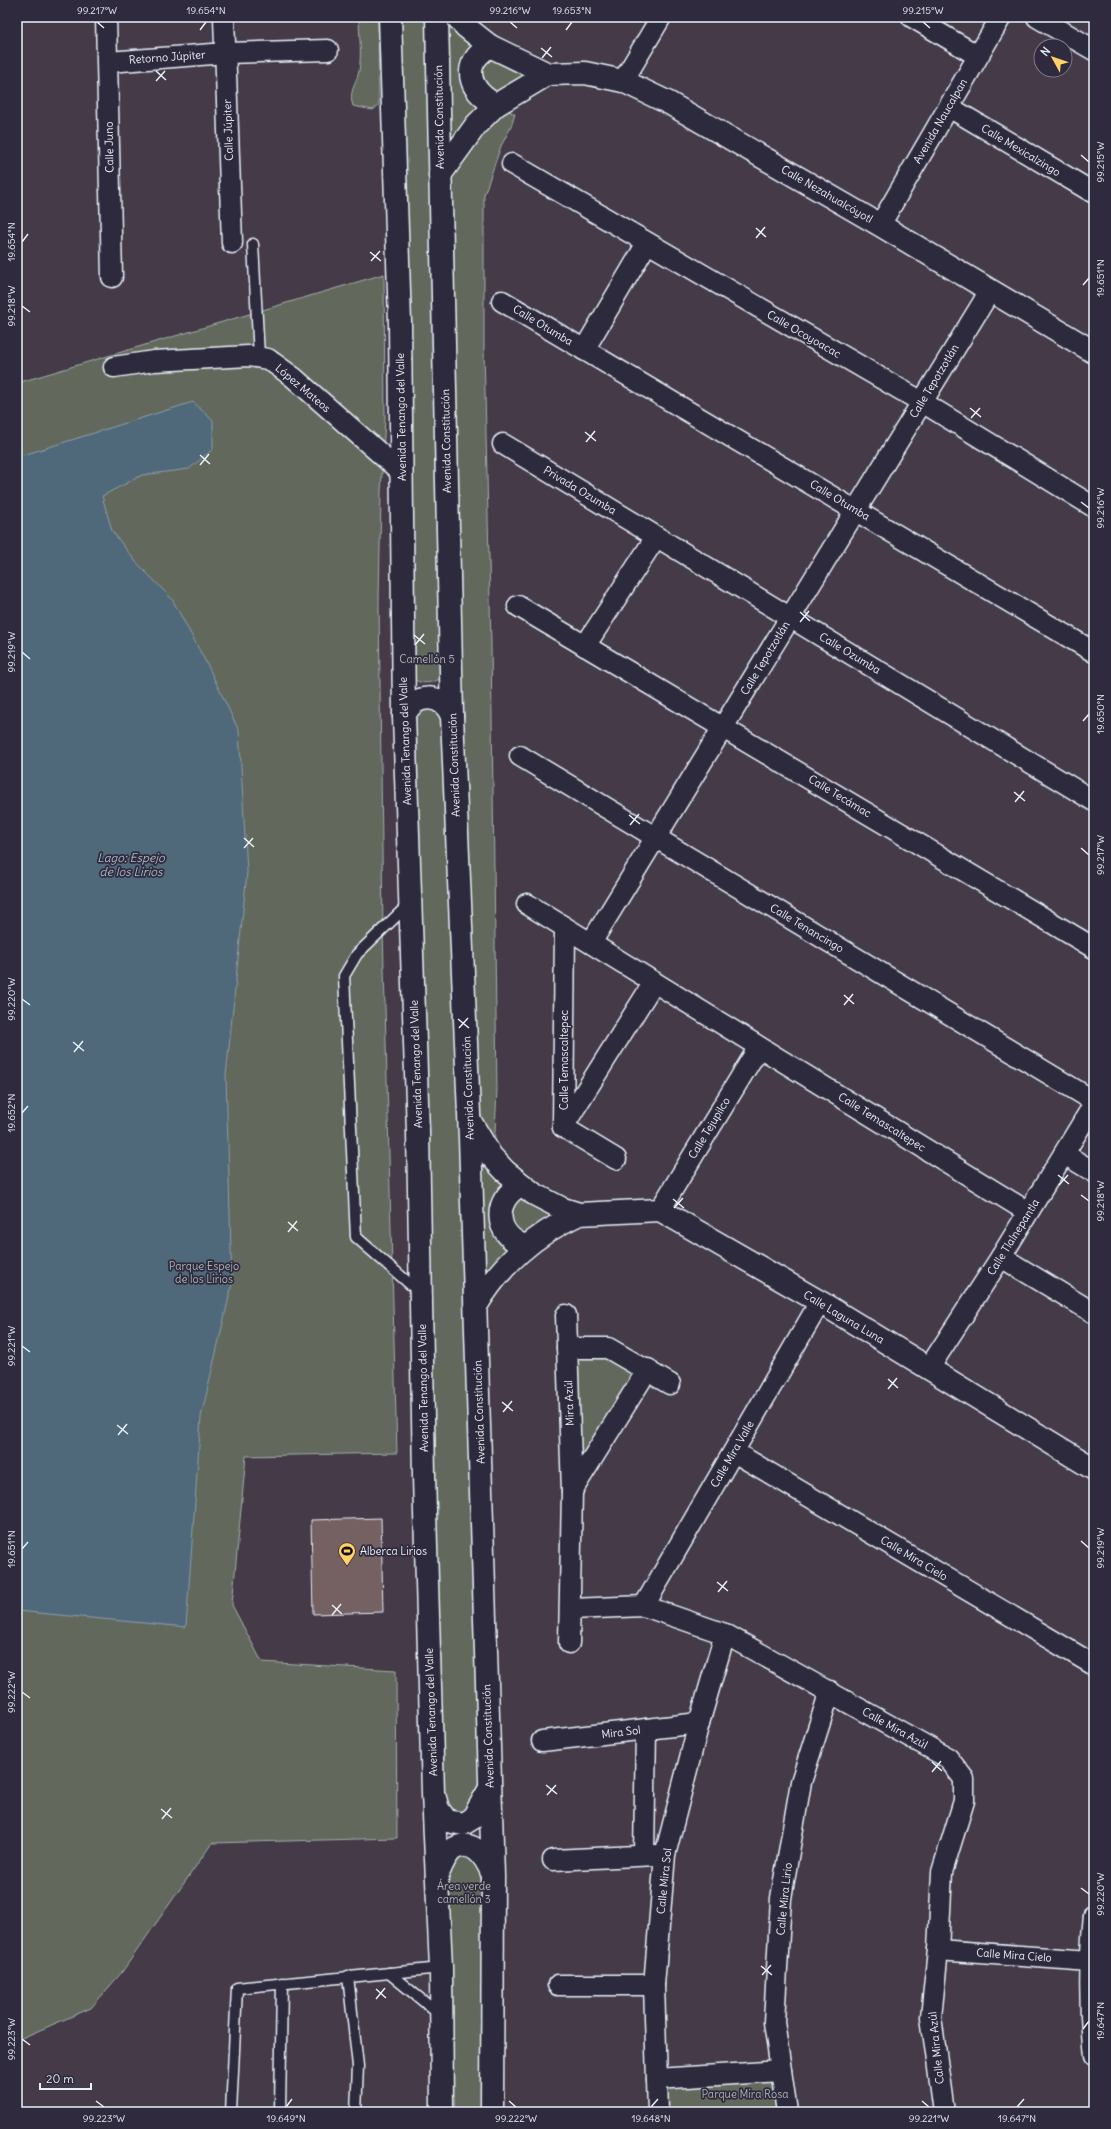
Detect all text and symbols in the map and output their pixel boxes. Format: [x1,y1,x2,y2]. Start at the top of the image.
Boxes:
text: 99.217°W [77,4,117,17]
text: 19.654°N [186,4,226,17]
text: 99.216°W [489,4,531,17]
text: 19.653°N [552,4,592,17]
text: 99.215°W [903,4,944,17]
north arrow [1033,38,1073,78]
text: N [1038,44,1053,59]
street label: Retorno Júpiter [128,47,206,67]
street label: Avenida Constitución [431,65,447,169]
street label: Avenida Naucalpan [910,76,970,166]
street label: Calle Júpiter [220,98,236,161]
street label: Calle Juno [102,121,116,173]
street label: Calle Mexicalzingo [979,121,1063,179]
text: 99.215°W [1094,142,1107,183]
street label: Calle Nezahualcóyotl [779,162,875,226]
text: 19.654°N [5,222,18,262]
text: 19.651°N [1094,259,1107,297]
text: 99.218°W [5,286,18,327]
street label: Calle Otumba [510,302,576,348]
street label: Calle Ocoyoacac [765,307,844,361]
street label: Calle Tepotzotlán [906,341,962,421]
street label: Avenida Tenango del Valle [393,353,409,481]
street label: López Mateos [272,361,334,415]
street label: Avenida Constitución [438,389,454,493]
street label: Privada Ozumba [541,463,619,517]
street label: Calle Otumba [807,477,873,523]
text: 99.216°W [1094,487,1107,529]
street label: Calle Tepotzotlán [737,618,793,698]
street label: Calle Ozumba [817,629,883,677]
text: 99.219°W [5,632,18,673]
park label: Camellón 5 [399,652,455,666]
street label: Avenida Tenango del Valle [396,677,414,805]
text: 19.650°N [1094,694,1107,734]
street label: Avenida Constitución [445,713,463,817]
street label: Calle Tecámac [806,772,874,821]
text: 99.217°W [1094,835,1107,875]
water label: Lago: Espejo de los Lirios [97,850,166,879]
street label: Calle Tenancingo [768,900,846,956]
text: 99.220°W [5,977,18,1021]
street label: Avenida Tenango del Valle [407,1000,425,1128]
street label: Calle Temascaltepec [557,1009,571,1110]
street label: Avenida Constitución [459,1036,477,1140]
street label: Calle Temascaltepec [836,1089,929,1155]
text: 19.652°N [5,1094,18,1132]
street label: Calle Tejupilco [685,1095,733,1161]
text: 99.218°W [1094,1181,1107,1222]
street label: Calle Tlalnepantla [984,1196,1042,1278]
park label: Parque Espejo de los Lirios [169,1259,239,1286]
street label: Calle Laguna Luna [801,1287,887,1347]
street label: Avenida Tenango del Valle [415,1324,431,1452]
text: 99.221°W [5,1326,18,1366]
street label: Avenida Constitución [470,1360,488,1464]
street label: Mira Azúl [561,1380,577,1426]
street label: Calle Mira Valle [707,1418,757,1490]
text: 99.219°W [1094,1528,1107,1569]
text: 19.651°N [5,1530,18,1568]
street label: Calle Mira Cielo [878,1532,950,1584]
sports icon: Alberca Lirios [337,1541,357,1566]
place label: Alberca Lirios [360,1544,427,1558]
street label: Avenida Tenango del Valle [422,1648,440,1776]
text: 99.222°W [5,1671,18,1713]
street label: Avenida Constitución [479,1684,497,1788]
street label: Calle Mira Azúl [860,1704,930,1752]
street label: Mira Sol [601,1723,641,1741]
street label: Calle Mira Sol [654,1847,674,1915]
street label: Calle Mira Lirio [773,1862,795,1936]
text: 99.220°W [1094,1872,1107,1916]
park label: Área verde camellón 3 [437,1878,491,1906]
street label: Calle Mira Cielo [976,1945,1052,1965]
text: 19.647°N [1094,2002,1107,2040]
street label: Calle Mira Azúl [925,2011,947,2085]
text: 99.223°W [5,2018,18,2060]
scale bar [40,2065,91,2091]
text: 20 m [46,2071,74,2086]
park label: Parque Mira Rosa [702,2087,788,2101]
text: 99.223°W [83,2112,125,2125]
text: 19.649°N [266,2112,306,2125]
text: 99.222°W [495,2112,537,2125]
text: 19.648°N [631,2112,671,2125]
text: 99.221°W [909,2112,949,2125]
text: 19.647°N [998,2112,1036,2125]

